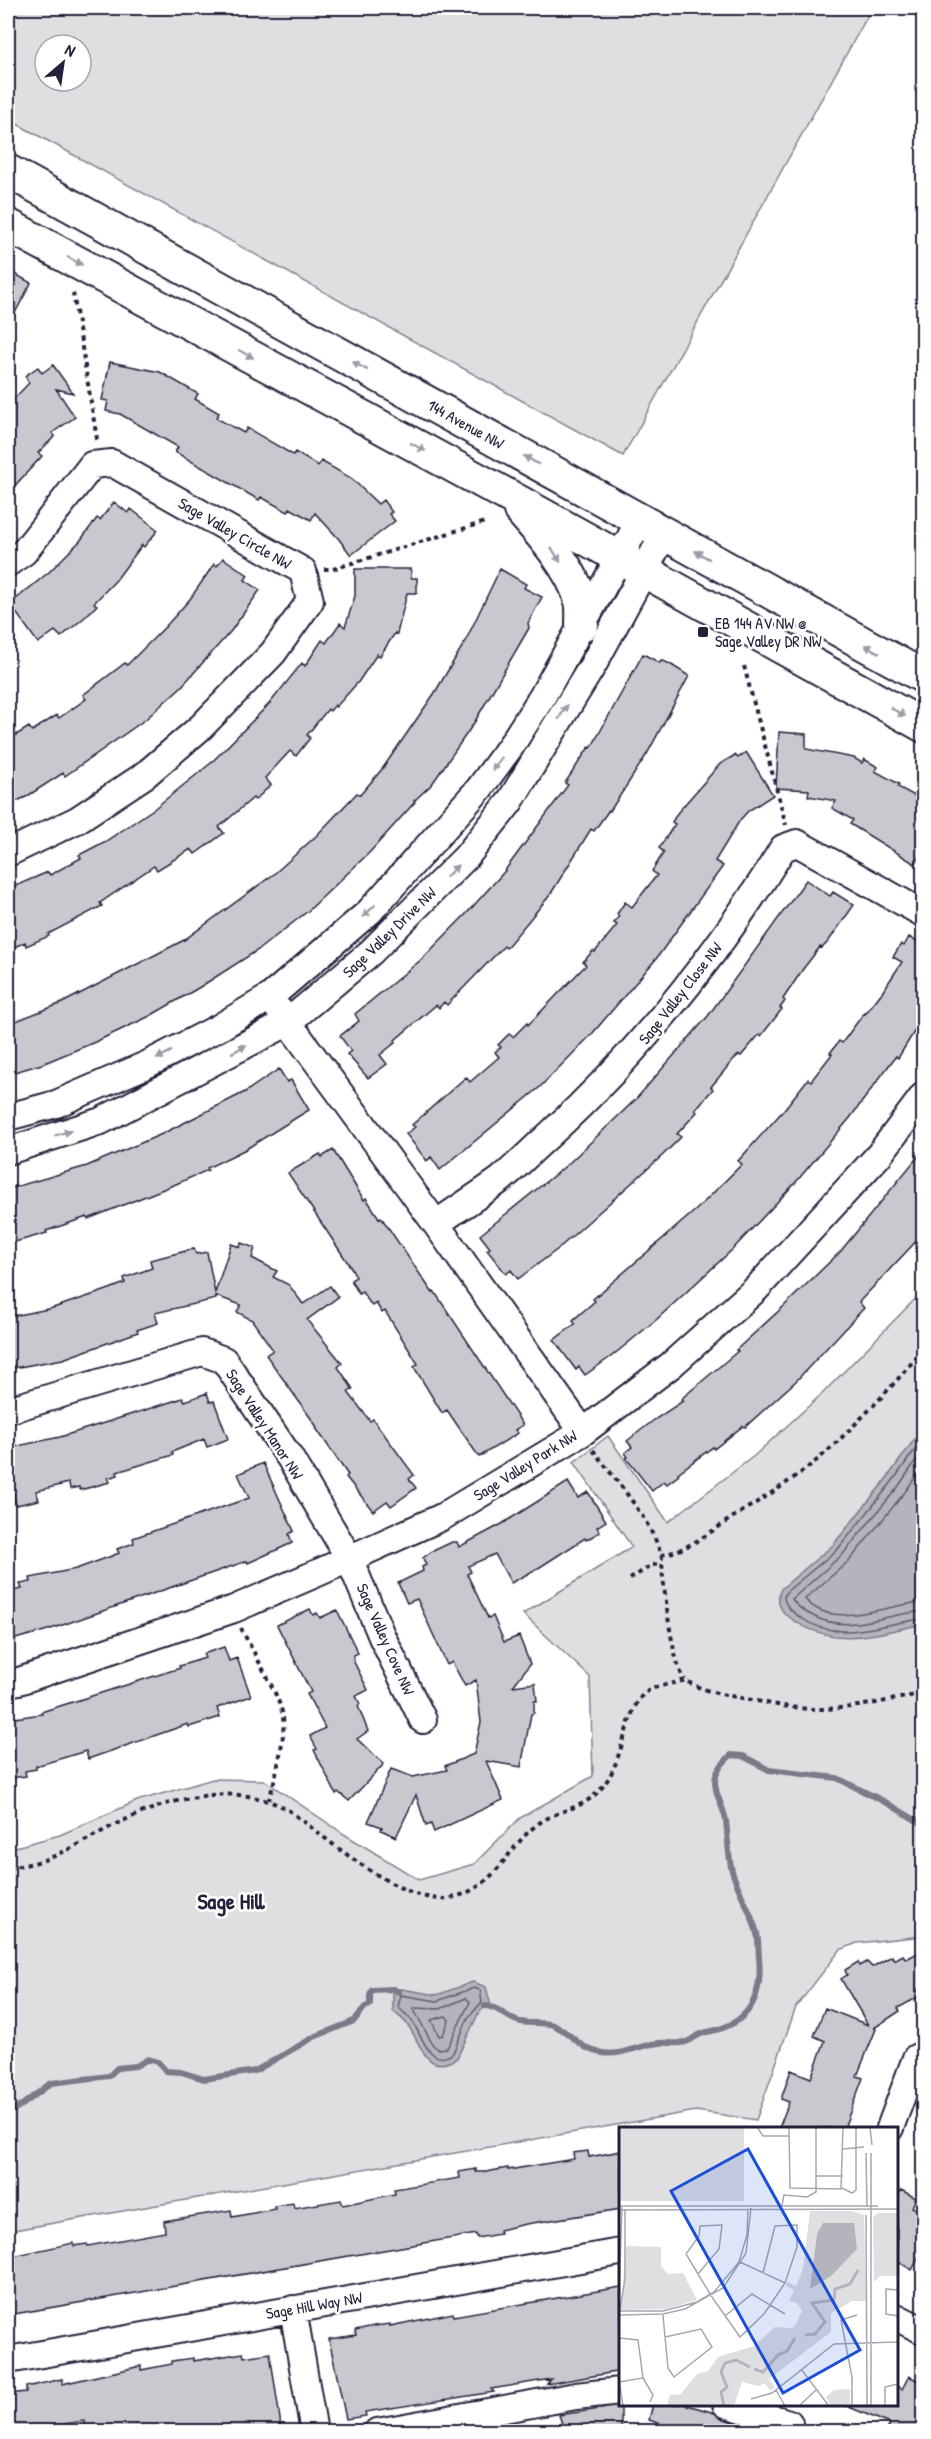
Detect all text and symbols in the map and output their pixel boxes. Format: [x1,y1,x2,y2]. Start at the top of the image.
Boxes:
north arrow [33,33,93,93]
text: N [61,38,80,62]
one-way arrow [66,256,83,266]
one-way arrow [238,349,255,359]
one-way arrow [352,361,369,371]
street label: 144 Avenue NW [424,394,508,454]
one-way arrow [409,442,426,452]
one-way arrow [522,455,539,465]
street label: Sage Valley Circle NW [174,492,296,574]
one-way arrow [550,547,561,563]
one-way arrow [693,550,710,560]
place label: EB 144 AV NW @ Sage Valley DR NW [715,612,822,652]
marker: EB 144 AV NW @ Sage Valley DR NW [696,625,710,639]
one-way arrow [863,644,880,654]
one-way arrow [558,704,569,720]
one-way arrow [889,707,906,717]
one-way arrow [492,757,504,772]
one-way arrow [444,865,458,879]
street label: Sage Valley Drive NW [338,882,441,982]
one-way arrow [363,903,377,917]
street label: Sage Valley Close NW [633,937,727,1049]
one-way arrow [230,1044,247,1054]
one-way arrow [155,1051,172,1060]
one-way arrow [54,1128,72,1137]
street label: Sage Valley Manor NW [221,1365,309,1484]
street label: Sage Valley Park NW [469,1424,581,1506]
street label: Sage Valley Cove NW [352,1580,420,1698]
district label: Sage Hill [197,1886,265,1917]
inset map [619,2127,898,2406]
street label: Sage Hill Way NW [264,2286,364,2324]

